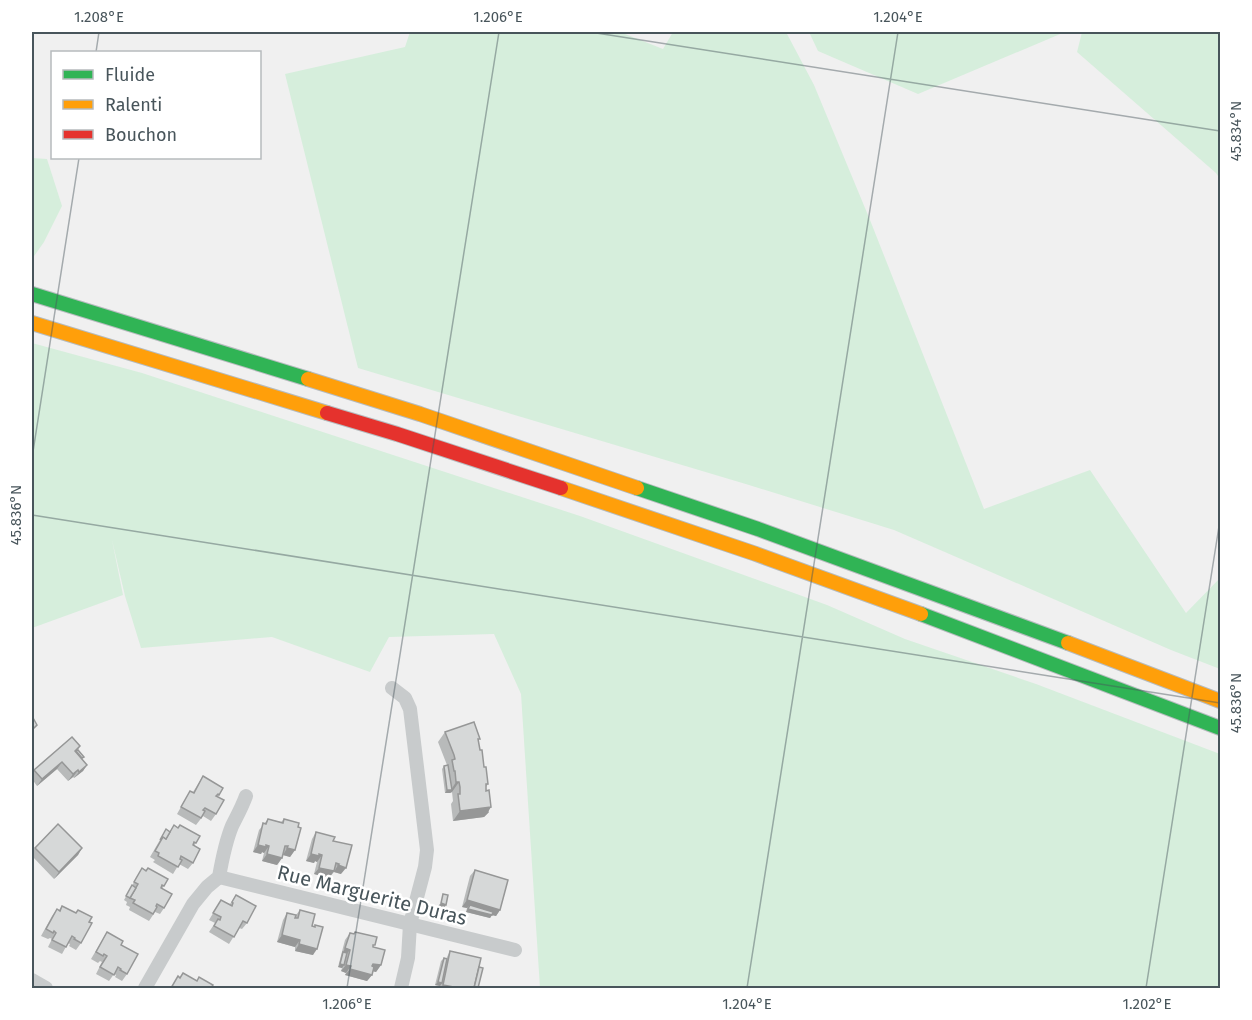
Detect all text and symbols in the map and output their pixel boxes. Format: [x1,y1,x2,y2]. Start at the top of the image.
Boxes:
text: 1.208°E [74,8,124,26]
text: 1.206°E [473,8,523,26]
text: 1.204°E [873,8,923,26]
legend [51,51,261,159]
text: Fluide [105,64,155,86]
text: Ralenti [105,94,162,116]
text: 45.834°N [1227,101,1245,161]
text: Bouchon [105,124,177,146]
text: 45.836°N [7,485,25,545]
text: 45.836°N [1227,673,1245,733]
street label: Rue Marguerite Duras [275,860,469,930]
text: 1.206°E [322,995,372,1013]
text: 1.204°E [722,995,772,1013]
text: 1.202°E [1122,995,1172,1013]

